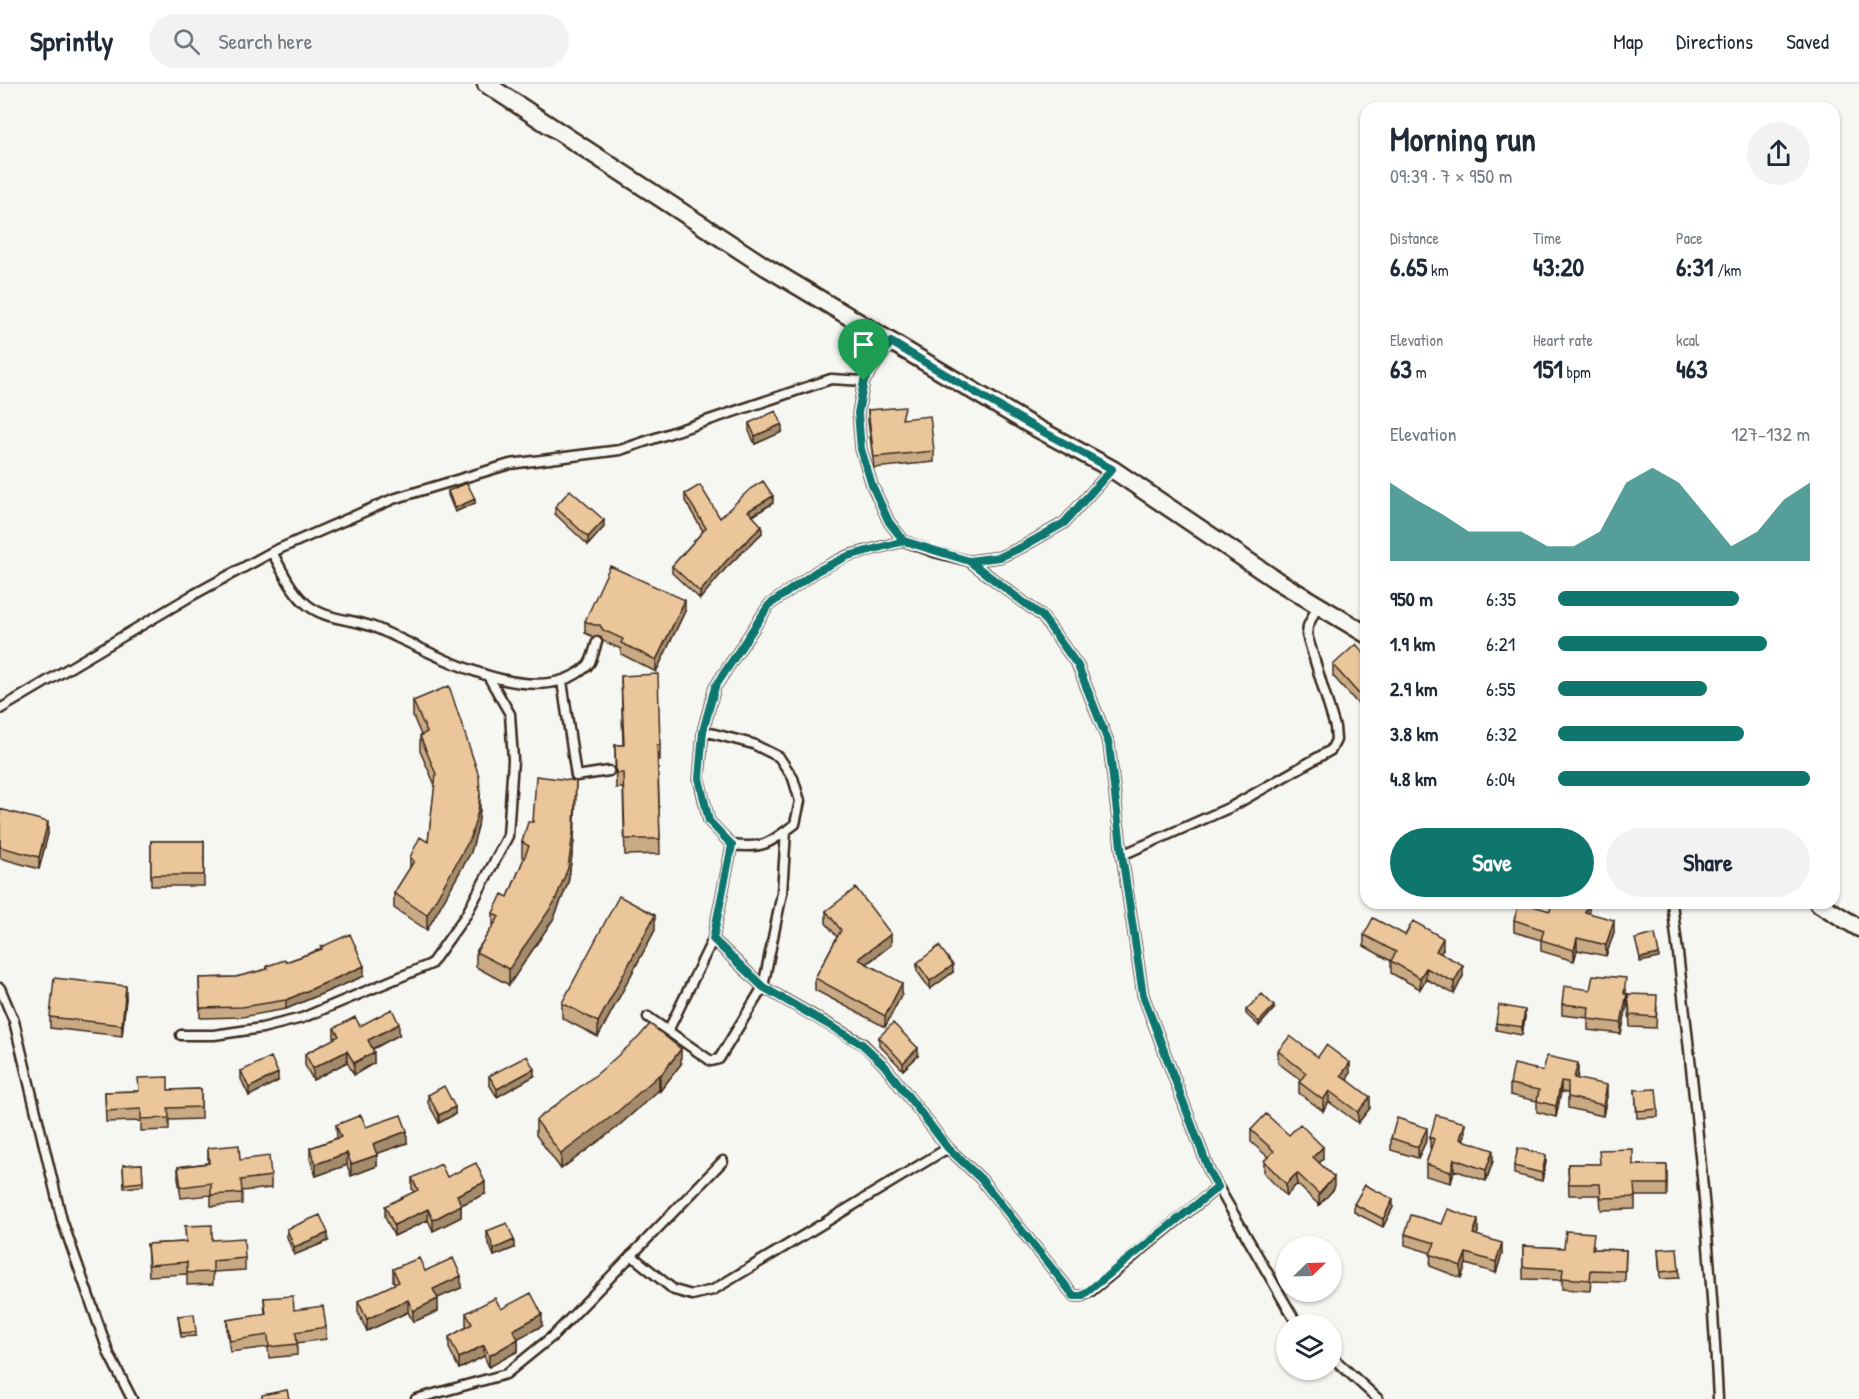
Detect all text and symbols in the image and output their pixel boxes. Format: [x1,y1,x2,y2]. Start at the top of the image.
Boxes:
search box [149,14,569,68]
text: Sprintly [30,22,113,60]
icon: search [170,25,203,58]
text: Search here [218,26,312,56]
text: Map [1613,27,1643,56]
text: Directions [1676,27,1753,56]
text: Saved [1786,27,1829,56]
text: Morning run [1390,117,1536,161]
button: share [1747,122,1810,185]
text: 09:39 · 7 × 950 m [1390,162,1512,189]
text: Distance [1390,227,1439,249]
text: Time [1533,227,1561,249]
text: Pace [1676,227,1703,249]
text: 6.65 [1390,249,1427,284]
text: 43:20 [1533,249,1584,284]
text: 6:31 [1676,249,1714,284]
text: km [1427,259,1449,281]
text: /km [1714,259,1741,281]
pin [838,319,889,381]
icon: arrive [847,328,880,361]
text: Elevation [1390,329,1443,351]
text: Heart rate [1533,329,1593,351]
text: kcal [1676,329,1699,351]
text: 63 [1390,351,1412,386]
text: 151 [1533,351,1563,386]
text: 463 [1676,351,1708,386]
text: m [1412,361,1427,383]
text: bpm [1563,361,1591,383]
text: Elevation [1390,420,1456,447]
text: 127–132 m [1731,420,1810,447]
text: 950 m [1390,585,1433,612]
text: 6:35 [1486,585,1516,612]
text: 1.9 km [1390,630,1435,657]
text: 6:21 [1486,630,1515,657]
text: 2.9 km [1390,675,1437,702]
text: 6:55 [1486,675,1516,702]
text: 3.8 km [1390,720,1438,747]
text: 6:32 [1486,720,1517,747]
text: 4.8 km [1390,765,1437,792]
text: 6:04 [1486,765,1515,792]
button: Save [1390,828,1594,897]
button: Share [1606,828,1810,897]
north arrow [1276,1236,1342,1302]
map controls [1276,1236,1342,1380]
button: layers [1276,1314,1342,1380]

